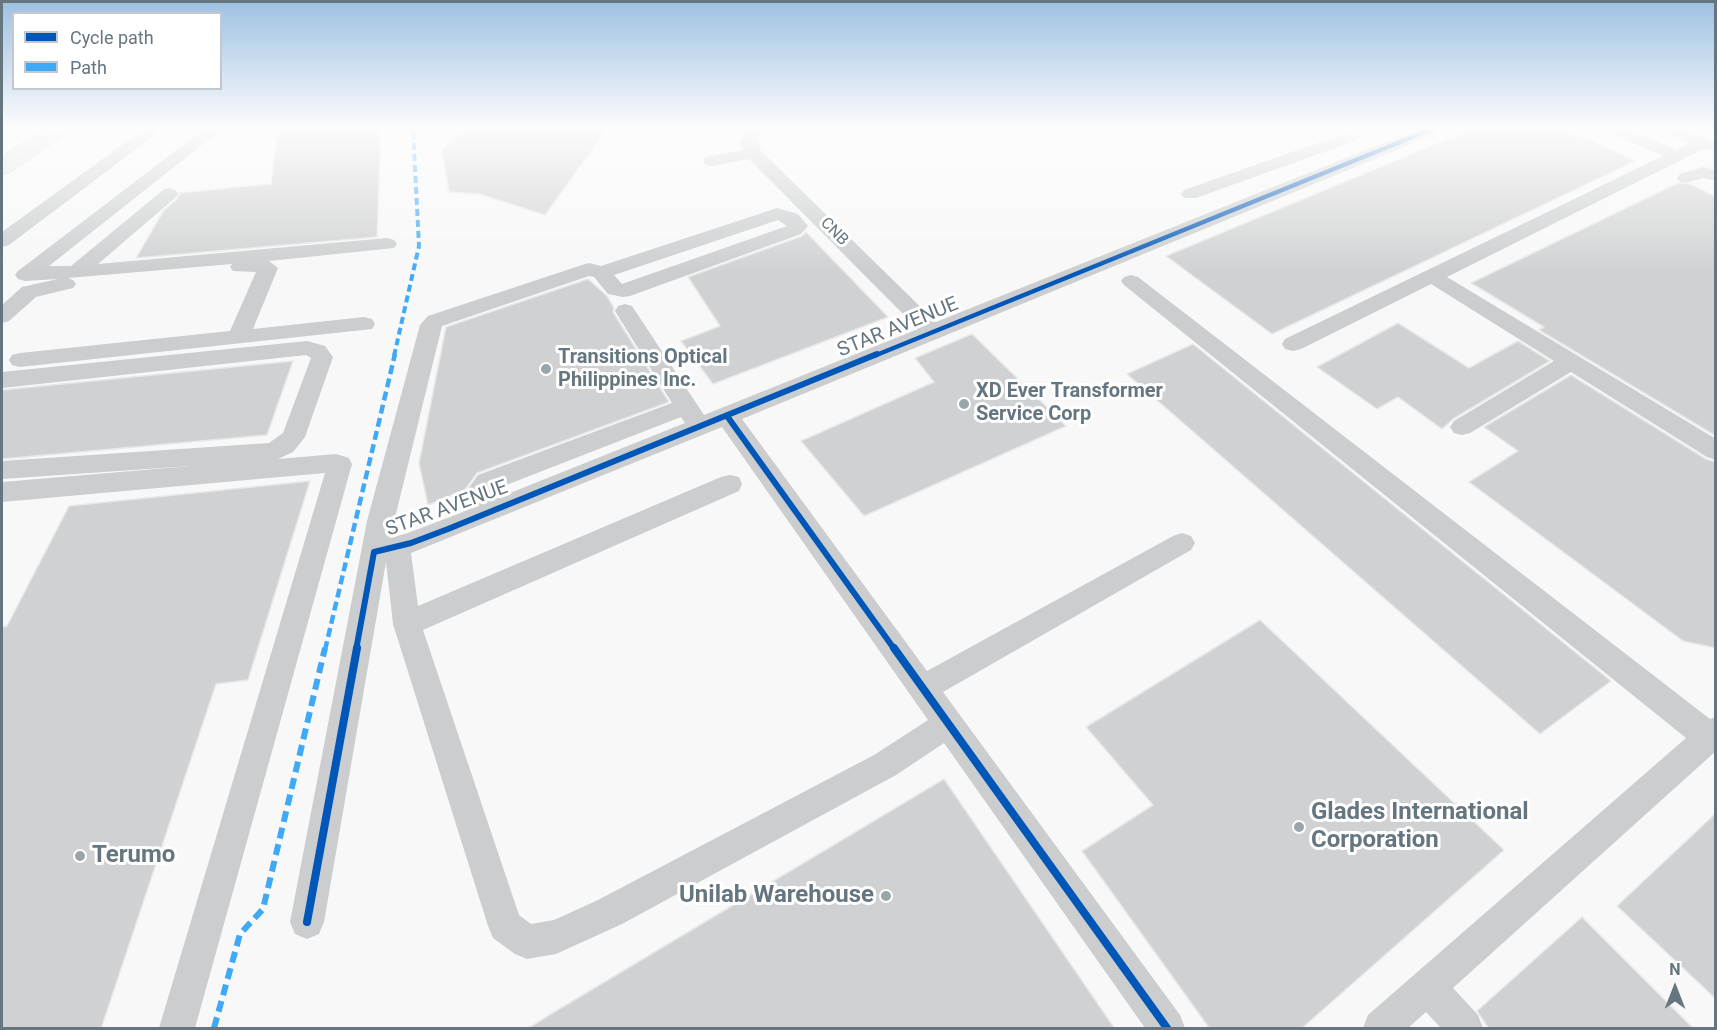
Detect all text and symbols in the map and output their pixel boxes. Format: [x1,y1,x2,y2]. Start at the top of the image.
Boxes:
legend [12,12,222,90]
text: Cycle path [70,27,154,48]
text: Path [70,57,107,78]
street label: CNB [816,214,852,250]
street label: STAR AVENUE [834,293,962,363]
place label: Transitions Optical Philippines Inc. [558,346,728,393]
marker: Transitions Optical Philippines Inc. [539,362,553,376]
place label: XD Ever Transformer Service Corp [976,380,1163,427]
marker: XD Ever Transformer Service Corp [957,397,971,411]
street label: STAR AVENUE [383,476,511,542]
place label: Glades International Corporation [1311,799,1529,855]
marker: Glades International Corporation [1292,820,1306,834]
place label: Terumo [92,842,175,870]
marker: Terumo [73,849,87,863]
place label: Unilab Warehouse [679,882,874,910]
marker: Unilab Warehouse [879,889,893,903]
north arrow [1645,958,1705,1018]
text: N [1669,960,1681,979]

